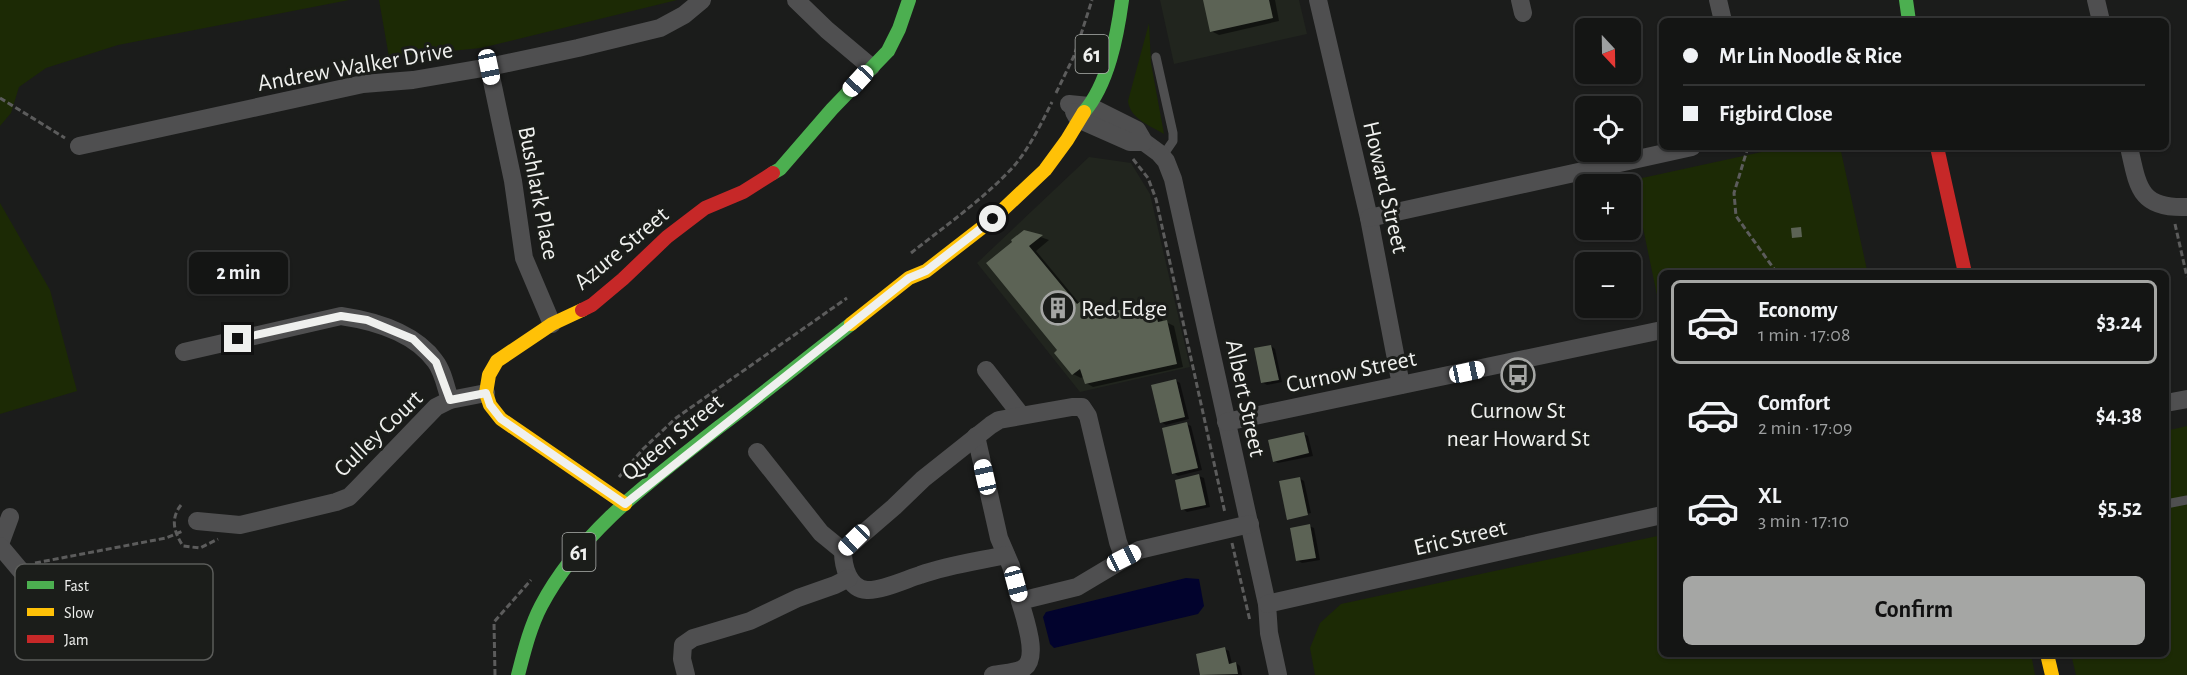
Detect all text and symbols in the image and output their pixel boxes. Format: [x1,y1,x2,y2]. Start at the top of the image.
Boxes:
north arrow [1575,18,1641,84]
map controls [1575,18,1641,318]
road number: 61 [1076,35,1108,73]
street label: Andrew Walker Drive [256,38,455,96]
text: Mr Lin Noodle & Rice [1719,45,1902,67]
car [476,48,502,86]
car [839,62,877,100]
button: locate [1575,96,1641,162]
text: Figbird Close [1719,103,1833,125]
street label: Howard Street [1358,119,1412,256]
street label: Bushlark Place [513,124,563,262]
button: + [1575,174,1641,240]
street label: Azure Street [570,202,674,295]
route start [979,205,1006,232]
callout: 2 min [188,252,288,294]
button: − [1575,252,1641,318]
text: 2 min [216,263,261,283]
building icon: Red Edge [1040,290,1076,326]
icon: car [1686,295,1740,349]
place label: Red Edge [1081,297,1167,321]
text: Economy [1758,299,1838,321]
text: $3.24 [2096,311,2142,333]
route end [224,325,251,352]
text: 1 min · 17:08 [1758,325,1850,345]
street label: Albert Street [1221,337,1269,459]
street label: Curnow Street [1284,346,1419,397]
bus stop icon: Curnow St near Howard St [1500,357,1536,393]
car [1448,359,1486,385]
street label: Culley Court [330,386,428,482]
icon: car [1686,388,1740,442]
street label: Queen Street [617,390,728,486]
text: Comfort [1758,392,1830,414]
place label: Curnow St near Howard St [1446,399,1590,451]
text: $4.38 [2096,404,2142,426]
text: 2 min · 17:09 [1758,418,1853,438]
car [972,457,998,497]
icon: car [1686,481,1740,535]
text: XL [1758,485,1781,507]
text: $5.52 [2098,497,2142,519]
text: 3 min · 17:10 [1758,511,1849,531]
street label: Eric Street [1411,516,1509,560]
car [835,521,873,559]
road number: 61 [562,533,596,571]
car [1104,542,1144,574]
legend [15,564,213,660]
car [1003,564,1029,604]
button: Confirm [1683,576,2145,645]
text: Fast [64,578,89,594]
text: Slow [64,605,94,621]
text: Jam [64,632,89,648]

